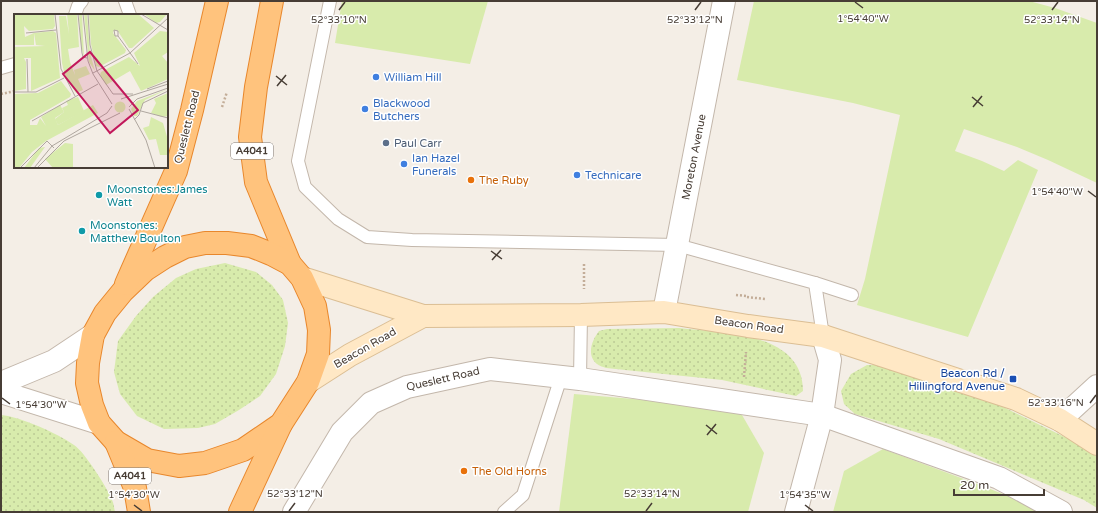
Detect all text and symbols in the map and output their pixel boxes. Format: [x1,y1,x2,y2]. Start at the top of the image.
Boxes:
text: 1°54'40"W [837,13,889,25]
inset map [14,14,168,168]
text: 52°33'10"N [311,14,367,26]
text: 52°33'12"N [667,14,723,26]
text: 52°33'14"N [1024,14,1080,26]
place label: William Hill [384,71,442,84]
marker: William Hill [371,72,381,82]
street label: Queslett Road [172,89,202,165]
place label: Blackwood Butchers [373,97,430,123]
marker: Blackwood Butchers [360,104,370,114]
street label: Moreton Avenue [679,113,709,201]
place label: Paul Carr [394,137,443,150]
marker: Paul Carr [381,138,391,148]
road number: A4041 [231,143,273,159]
place label: Ian Hazel Funerals [412,152,460,178]
marker: Ian Hazel Funerals [399,159,409,169]
place label: Technicare [585,169,642,182]
marker: Technicare [572,170,582,180]
place label: The Ruby [479,174,529,187]
marker: The Ruby [466,175,476,185]
place label: Moonstones:James Watt [107,183,208,209]
text: 1°54'40"W [1031,186,1083,198]
marker: Moonstones:James Watt [94,190,104,200]
place label: Moonstones: Matthew Boulton [90,219,181,245]
marker: Moonstones: Matthew Boulton [77,226,87,236]
street label: Beacon Road [714,314,784,336]
street label: Beacon Road [332,325,398,371]
street label: Queslett Road [405,364,481,394]
place label: Beacon Rd / Hillingford Avenue [908,367,1005,393]
marker: Beacon Rd / Hillingford Avenue [1008,374,1018,384]
text: 52°33'16"N [1028,397,1084,409]
text: 1°54'30"W [15,399,67,411]
place label: The Old Horns [472,465,547,478]
marker: The Old Horns [459,466,469,476]
road number: A4041 [109,468,151,484]
scale bar [954,471,1044,497]
text: 20 m [960,478,989,492]
text: 52°33'12"N [267,488,323,500]
text: 52°33'14"N [624,488,680,500]
text: 1°54'30"W [108,489,160,501]
text: 1°54'35"W [779,489,831,501]

